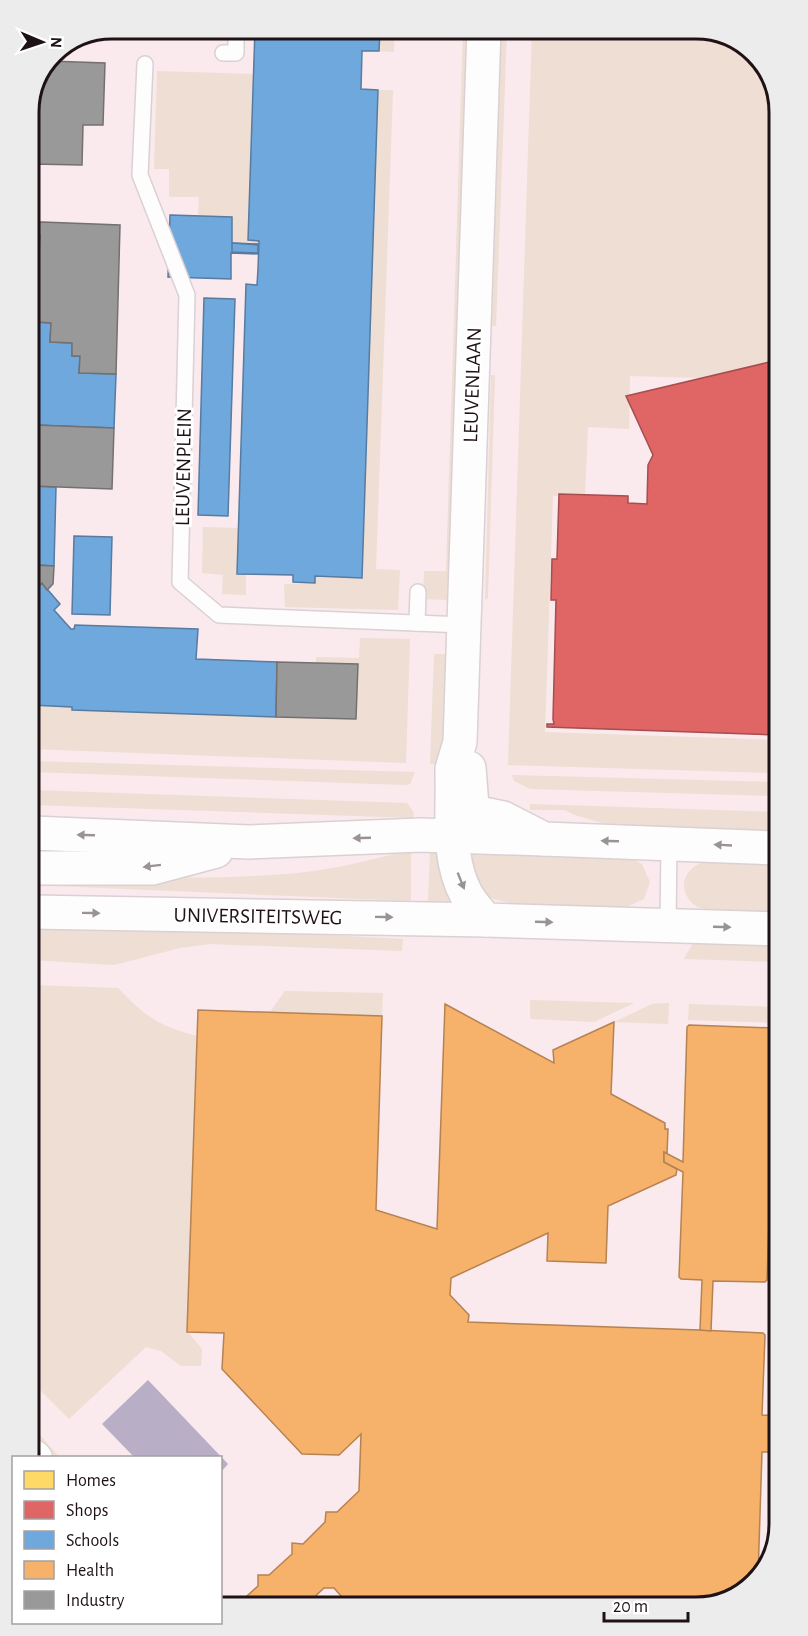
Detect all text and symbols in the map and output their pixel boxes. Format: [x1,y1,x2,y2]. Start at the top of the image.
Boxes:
north arrow [12,12,72,72]
text: N [48,37,64,48]
street label: LEUVENLAAN [460,327,485,443]
street label: LEUVENPLEIN [172,408,195,526]
one-way arrow [76,831,95,840]
one-way arrow [352,833,371,842]
one-way arrow [601,836,620,846]
one-way arrow [713,841,732,850]
one-way arrow [142,862,161,871]
one-way arrow [456,873,466,891]
street label: UNIVERSITEITSWEG [174,904,342,928]
one-way arrow [81,908,100,918]
one-way arrow [375,912,394,922]
one-way arrow [535,917,554,926]
one-way arrow [713,923,732,932]
legend [12,1456,222,1624]
text: Homes [66,1472,116,1490]
text: Shops [66,1502,108,1520]
text: Schools [66,1532,119,1550]
text: Health [66,1562,114,1580]
scale bar [604,1585,688,1623]
text: Industry [66,1592,125,1610]
text: 20 m [613,1598,648,1616]

